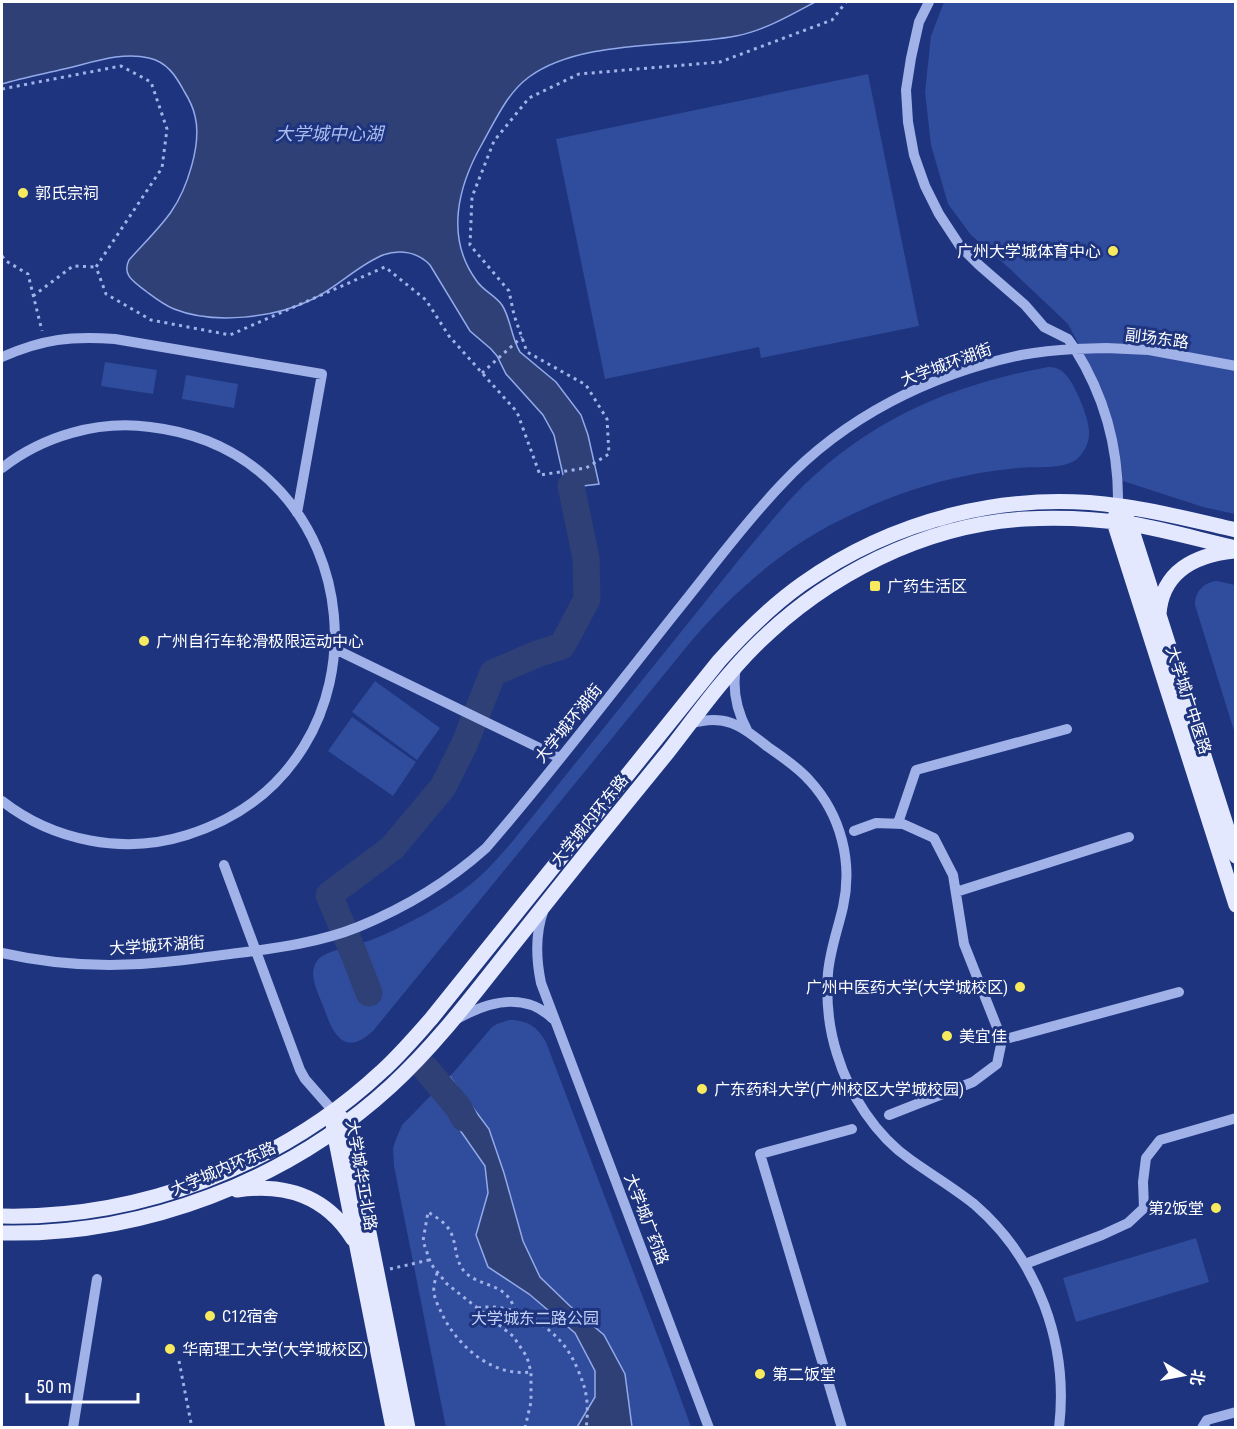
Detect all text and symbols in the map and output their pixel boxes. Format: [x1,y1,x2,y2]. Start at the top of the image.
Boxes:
water label: 大学城中心湖 [275,123,386,144]
place label: 郭氏宗祠 [35,184,99,203]
marker: 郭氏宗祠 [16,186,30,200]
place label: 广州大学城体育中心 [957,242,1101,261]
marker: 广州大学城体育中心 [1106,244,1120,258]
street label: 副场东路 [1124,325,1190,352]
street label: 大学城环湖街 [898,339,995,390]
place label: 广药生活区 [887,577,967,596]
marker: 广药生活区 [868,579,882,593]
place label: 广州自行车轮滑极限运动中心 [156,632,364,651]
marker: 广州自行车轮滑极限运动中心 [137,634,151,648]
street label: 大学城广中医路 [1162,644,1215,756]
street label: 大学城环湖街 [531,680,606,767]
street label: 大学城内环东路 [547,771,632,870]
street label: 大学城环湖街 [108,933,206,958]
place label: 广州中医药大学(大学城校区) [806,978,1008,997]
marker: 广州中医药大学(大学城校区) [1013,980,1027,994]
place label: 美宜佳 [959,1027,1007,1046]
marker: 美宜佳 [940,1029,954,1043]
place label: 广东药科大学(广州校区大学城校园) [714,1080,964,1099]
marker: 广东药科大学(广州校区大学城校园) [695,1082,709,1096]
street label: 大学城华工北路 [342,1118,381,1232]
street label: 大学城内环东路 [168,1138,278,1199]
street label: 大学城广药路 [620,1171,673,1267]
place label: 第2饭堂 [1148,1199,1204,1218]
marker: 第2饭堂 [1209,1201,1223,1215]
place label: C12宿舍 [222,1307,279,1326]
marker: C12宿舍 [203,1309,217,1323]
park label: 大学城东二路公园 [471,1309,599,1328]
place label: 华南理工大学(大学城校区) [182,1340,368,1359]
marker: 华南理工大学(大学城校区) [163,1342,177,1356]
north arrow [1153,1345,1213,1405]
place label: 第二饭堂 [772,1365,836,1384]
scale bar [27,1366,138,1404]
marker: 第二饭堂 [753,1367,767,1381]
text: 北 [1187,1368,1208,1387]
text: 50 m [36,1376,71,1397]

